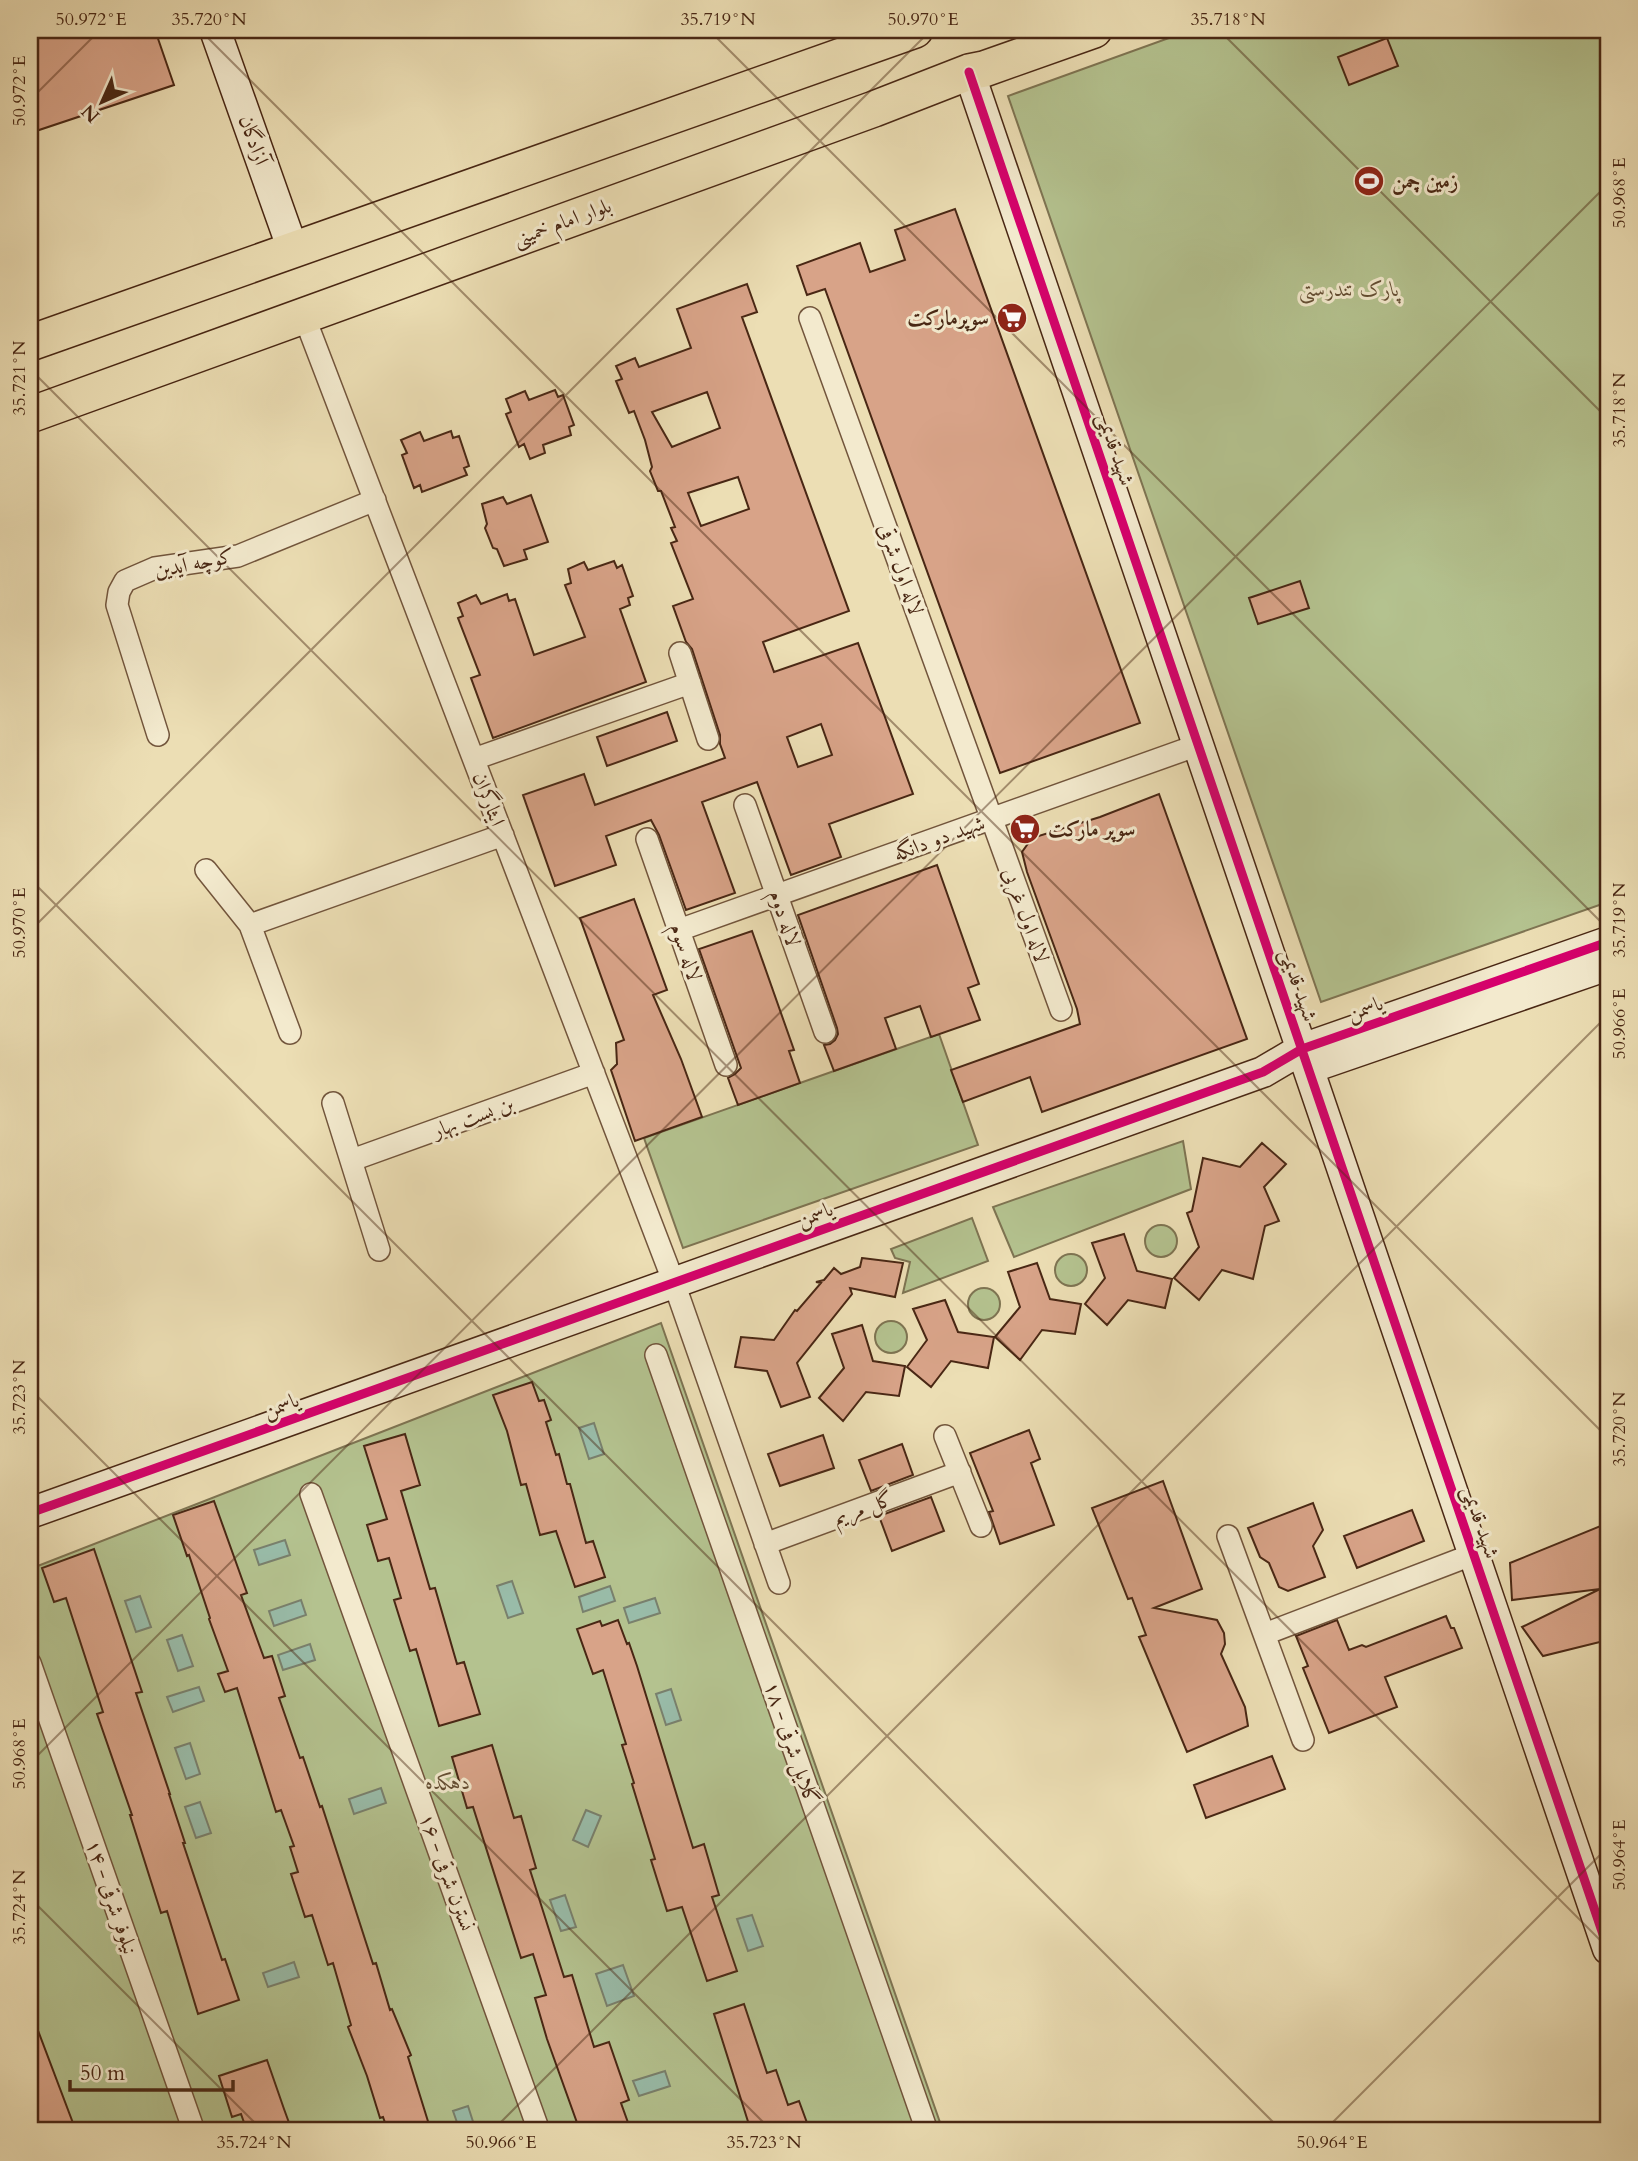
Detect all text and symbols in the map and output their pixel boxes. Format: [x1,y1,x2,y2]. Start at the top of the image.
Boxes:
text: 50.972°E [56,7,127,32]
text: 35.720°N [171,7,247,32]
text: 35.719°N [680,7,756,32]
text: 50.970°E [888,7,959,32]
text: 35.718°N [1190,7,1266,32]
text: 50.972°E [7,56,32,127]
north arrow [66,66,136,136]
text: N [75,98,106,128]
street label: آزادگان [231,111,277,171]
text: 50.968°E [1607,158,1632,229]
sports icon: زمین چمن [1352,164,1386,198]
place label: زمین چمن [1392,167,1458,196]
street label: بلوار امام خمینی [509,191,617,257]
park label: پارک تندرستی [1299,275,1401,304]
supermarket icon: سوپرمارکت [995,301,1029,335]
place label: سوپرمارکت [907,304,989,333]
text: 35.721°N [7,340,32,416]
text: 35.718°N [1607,372,1632,448]
street label: شهید قدیمی [1090,409,1141,489]
street label: لاله اول شرقی [871,519,931,619]
street label: کوچه آیدین [152,542,236,585]
street label: ایثارگران [465,768,512,830]
street label: شهید دو دانگه [889,808,989,868]
supermarket icon: سوپر مارکت [1008,812,1042,846]
place label: سوپر مارکت [1048,815,1135,844]
street label: لاله اول غربی [995,864,1056,967]
text: 35.719°N [1607,882,1632,958]
street label: لاله دوم [759,886,808,951]
text: 50.970°E [7,888,32,959]
street label: لاله سوم [659,919,709,986]
street label: شهید قدیمی [1273,945,1324,1025]
street label: یاسمن [1343,989,1388,1028]
text: 50.966°E [1607,989,1632,1060]
street label: بن بست بهار [426,1089,518,1146]
street label: یاسمن [793,1194,838,1234]
text: 35.723°N [7,1359,32,1435]
street label: یاسمن [259,1385,304,1425]
text: 35.720°N [1607,1391,1632,1467]
street label: شهید قدیمی [1455,1482,1506,1562]
street label: گل مریم [829,1484,898,1536]
street label: گلایل شرقی - ۱۸ [757,1678,826,1809]
text: 50.968°E [7,1719,32,1790]
park label: دهکده [426,1768,470,1797]
street label: نسترن شرقی - ۱۶ [412,1809,481,1935]
text: 50.964°E [1607,1820,1632,1891]
street label: نیلوفر شرقی - ۱۴ [78,1836,145,1958]
text: 35.724°N [7,1869,32,1945]
scale bar [70,2049,233,2093]
text: 50 m [80,2059,125,2088]
text: 35.724°N [216,2130,292,2155]
text: 50.966°E [466,2130,537,2155]
text: 35.723°N [726,2130,802,2155]
text: 50.964°E [1297,2130,1368,2155]

